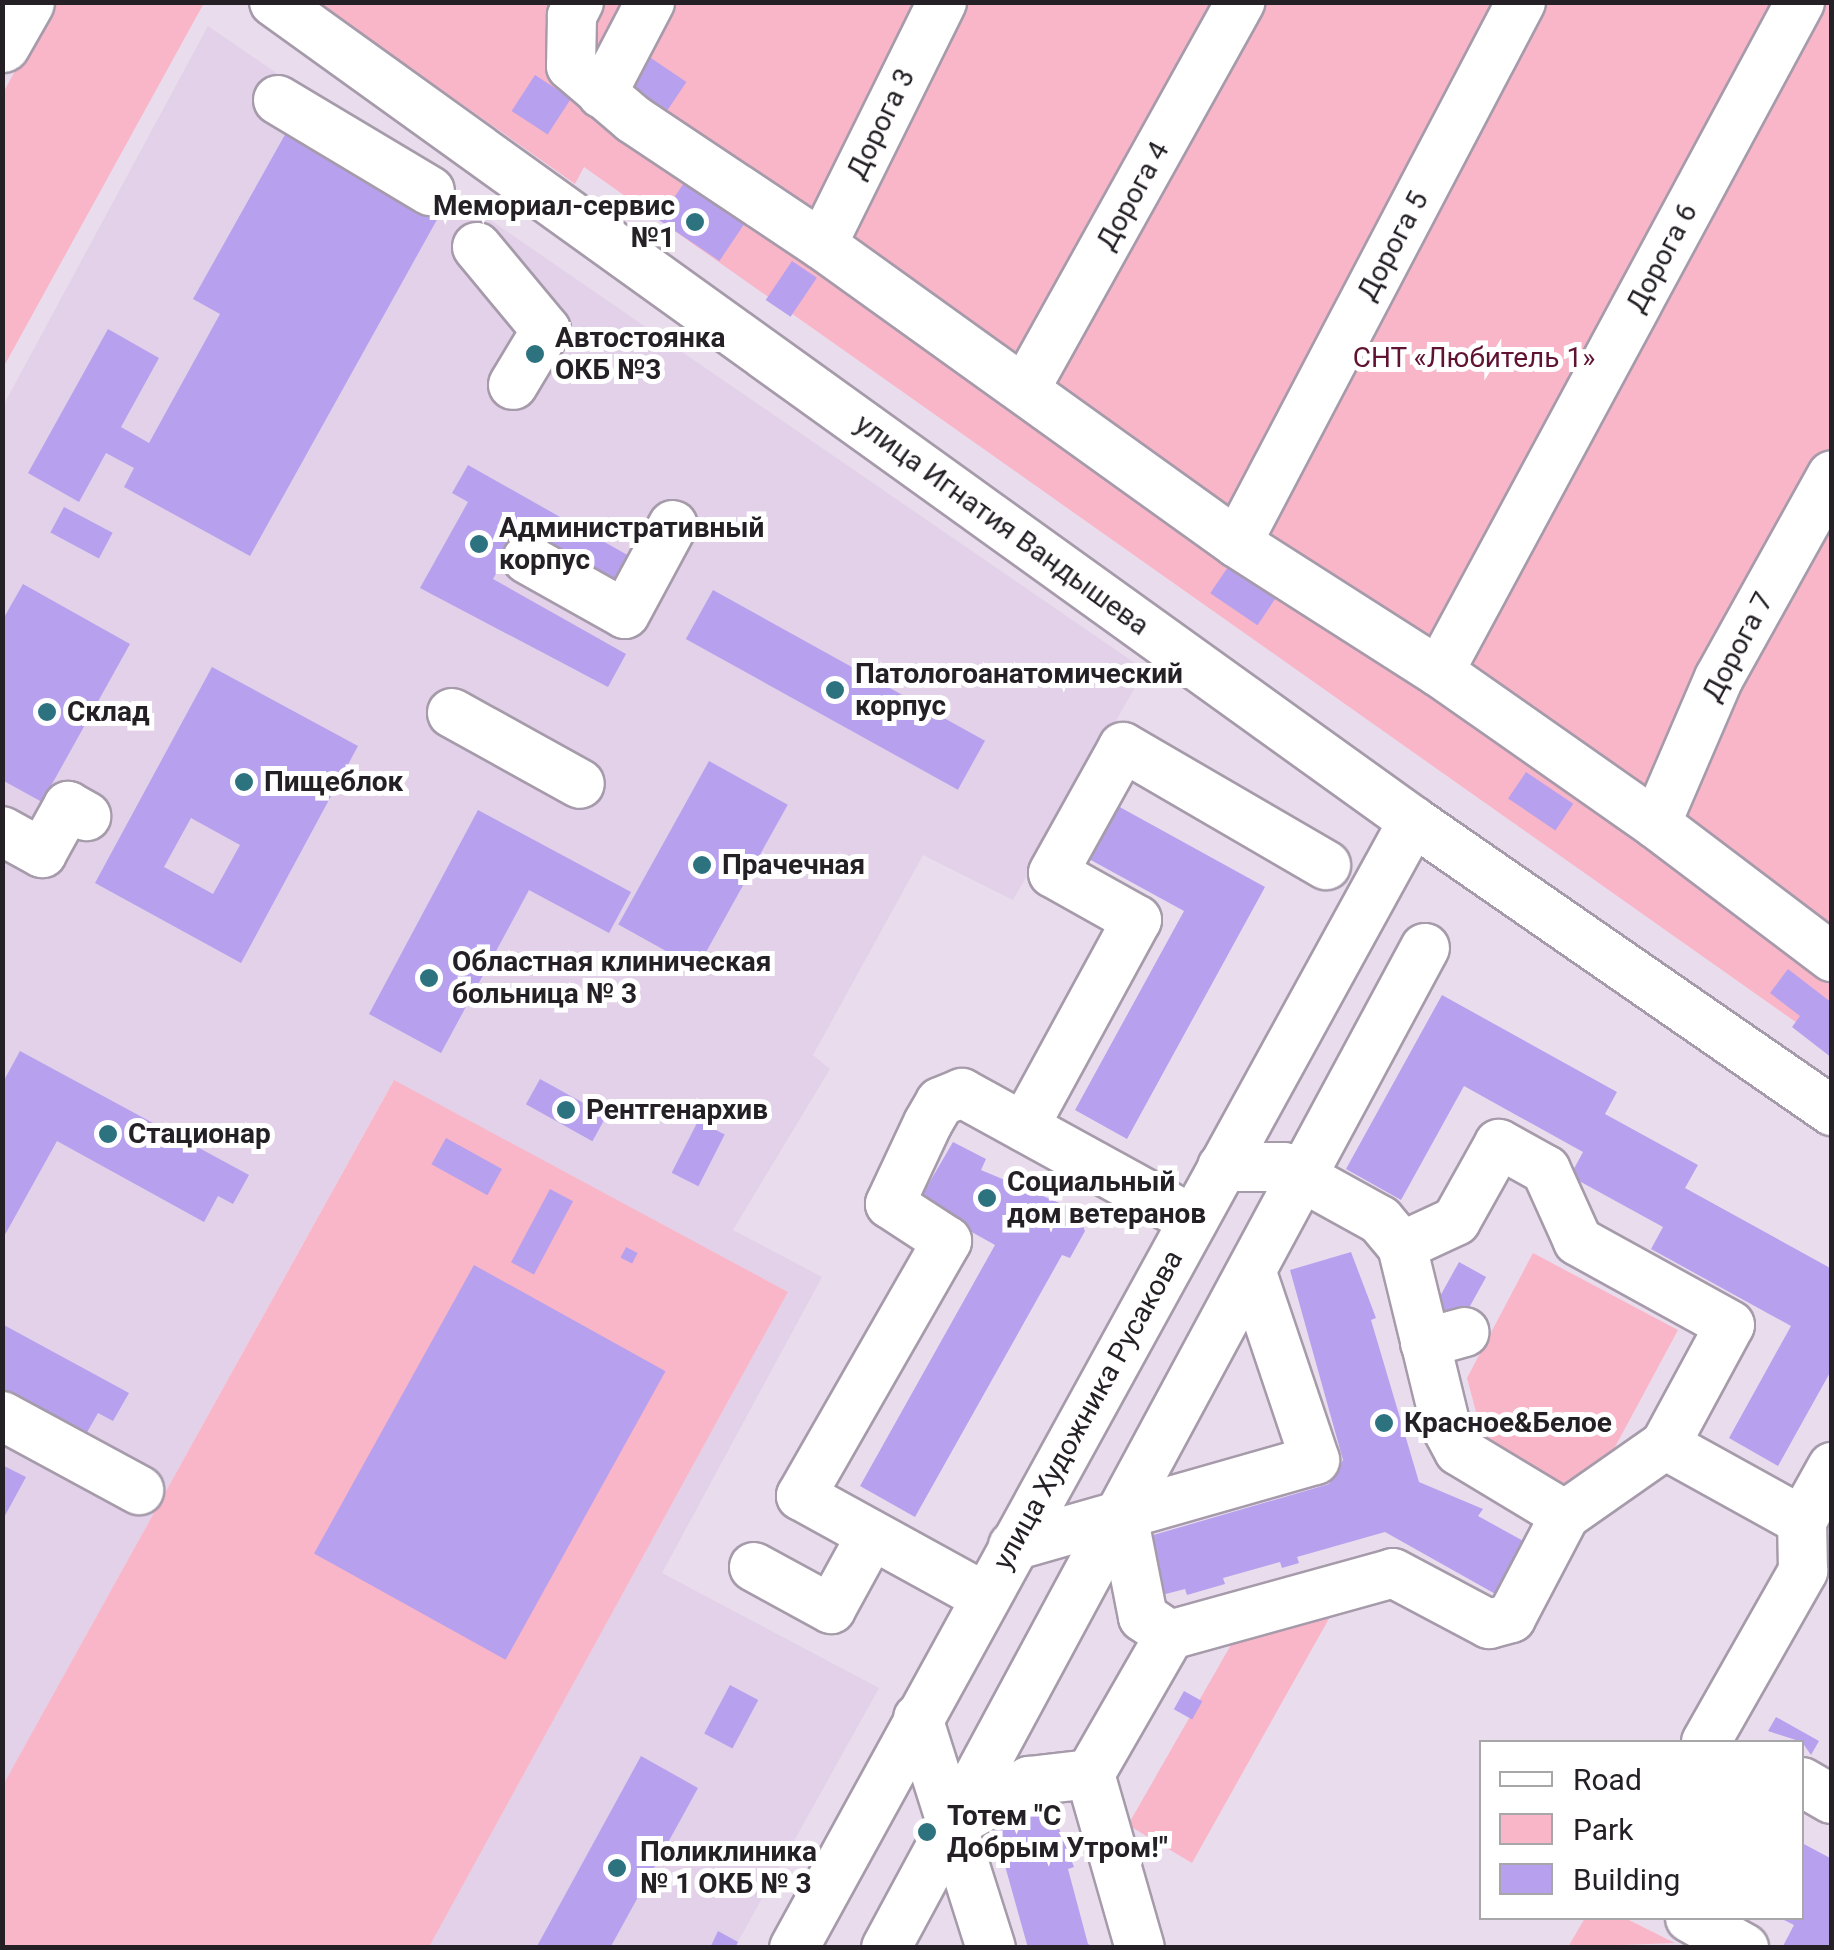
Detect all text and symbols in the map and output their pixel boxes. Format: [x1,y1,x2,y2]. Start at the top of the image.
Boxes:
street label: Дорога 3 [840,63,922,185]
street label: Дорога 4 [1090,136,1176,256]
street label: Дорога 5 [1350,186,1436,306]
place label: Мемориал-сервис №1 [433,189,675,255]
street label: Дорога 6 [1619,198,1705,318]
marker: Мемориал-сервис №1 [684,211,706,233]
place label: Автостоянка ОКБ №3 [555,321,726,387]
park label: СНТ «Любитель 1» [1352,341,1596,375]
marker: Автостоянка ОКБ №3 [524,343,546,365]
street label: улица Игнатия Вандышева [849,407,1155,643]
place label: Административный корпус [499,511,764,577]
marker: Административный корпус [468,533,490,555]
street label: Дорога 7 [1695,587,1781,707]
place label: Патологоанатомический корпус [855,657,1183,723]
marker: Патологоанатомический корпус [824,679,846,701]
place label: Склад [67,695,150,729]
marker: Склад [36,701,58,723]
place label: Пищеблок [264,765,403,799]
marker: Пищеблок [233,771,255,793]
place label: Прачечная [722,848,865,882]
marker: Прачечная [691,854,713,876]
place label: Областная клиническая больница № 3 [452,945,771,1011]
marker: Областная клиническая больница № 3 [416,965,442,991]
place label: Рентгенархив [586,1093,768,1127]
marker: Рентгенархив [555,1099,577,1121]
place label: Стационар [128,1117,271,1151]
marker: Стационар [97,1123,119,1145]
place label: Социальный дом ветеранов [1007,1165,1206,1231]
marker: Социальный дом ветеранов [976,1187,998,1209]
street label: улица Художника Русакова [986,1244,1190,1576]
place label: Красное&Белое [1404,1406,1612,1440]
marker: Красное&Белое [1373,1412,1395,1434]
legend [1479,1740,1804,1920]
text: Road [1573,1762,1642,1797]
place label: Тотем "С Добрым Утром!" [947,1799,1168,1865]
text: Park [1573,1812,1633,1847]
marker: Тотем "С Добрым Утром!" [916,1821,938,1843]
place label: Поликлиника № 1 ОКБ № 3 [640,1835,817,1901]
marker: Поликлиника № 1 ОКБ № 3 [604,1855,630,1881]
text: Building [1573,1862,1680,1897]

